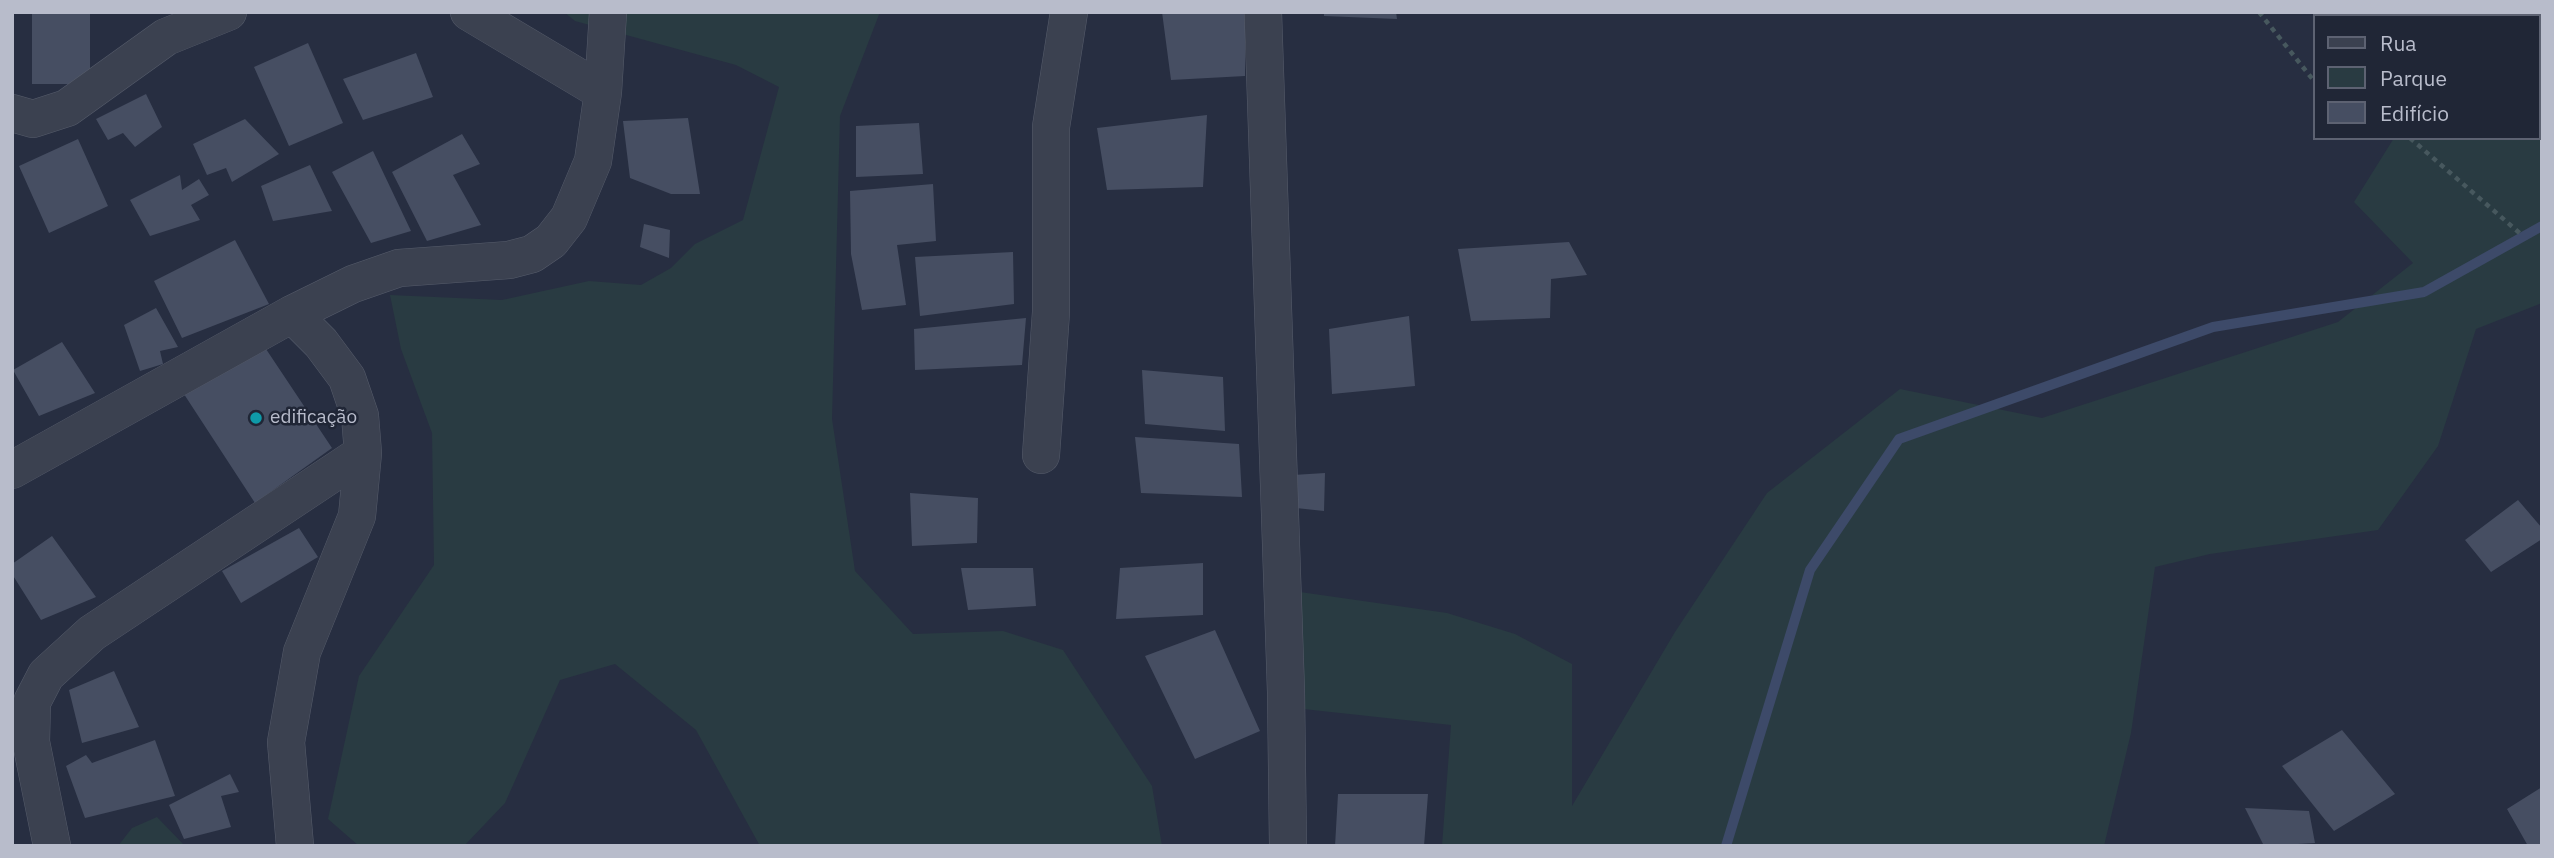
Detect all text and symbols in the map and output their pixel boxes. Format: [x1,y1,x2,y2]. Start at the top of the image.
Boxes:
legend [2312,14,2540,140]
text: Rua [2380,29,2417,57]
text: Parque [2380,64,2447,92]
text: Edifício [2380,99,2449,127]
place label: edificação [270,407,357,429]
marker: edificação [248,410,264,426]

